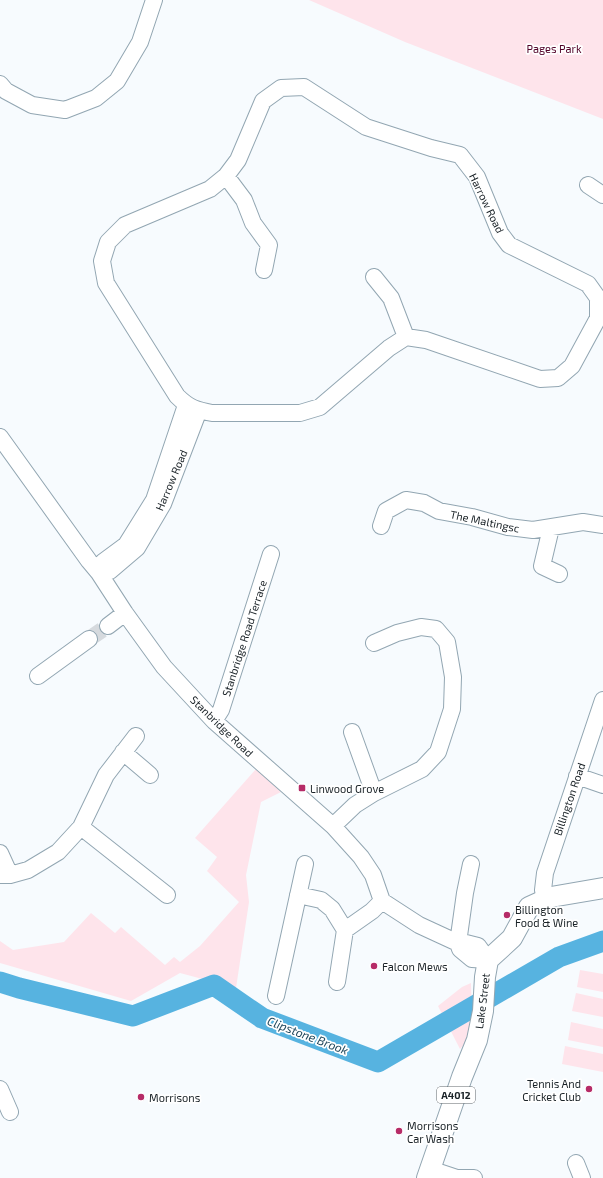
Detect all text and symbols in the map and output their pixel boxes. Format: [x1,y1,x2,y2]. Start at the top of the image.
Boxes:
park label: Pages Park [526,42,582,55]
street label: Harrow Road [467,171,507,235]
street label: Harrow Road [152,448,190,512]
street label: The Maltingsc [449,507,521,535]
street label: Stanbridge Road Terrace [219,578,269,698]
street label: Stanbridge Road [188,693,256,759]
street label: Billington Road [550,761,588,837]
place label: Linwood Grove [310,782,384,795]
marker: Linwood Grove [297,783,307,793]
place label: Billington Food & Wine [515,903,578,929]
marker: Billington Food & Wine [502,910,512,920]
place label: Falcon Mews [382,960,448,973]
marker: Falcon Mews [369,961,379,971]
street label: Lake Street [472,972,492,1030]
water label: Clipstone Brook [266,1013,350,1057]
place label: Tennis And Cricket Club [522,1077,581,1103]
marker: Tennis And Cricket Club [584,1084,594,1094]
road number: A4012 [437,1087,475,1103]
place label: Morrisons [149,1091,201,1104]
marker: Morrisons [136,1092,146,1102]
place label: Morrisons Car Wash [407,1119,459,1145]
marker: Morrisons Car Wash [394,1126,404,1136]

